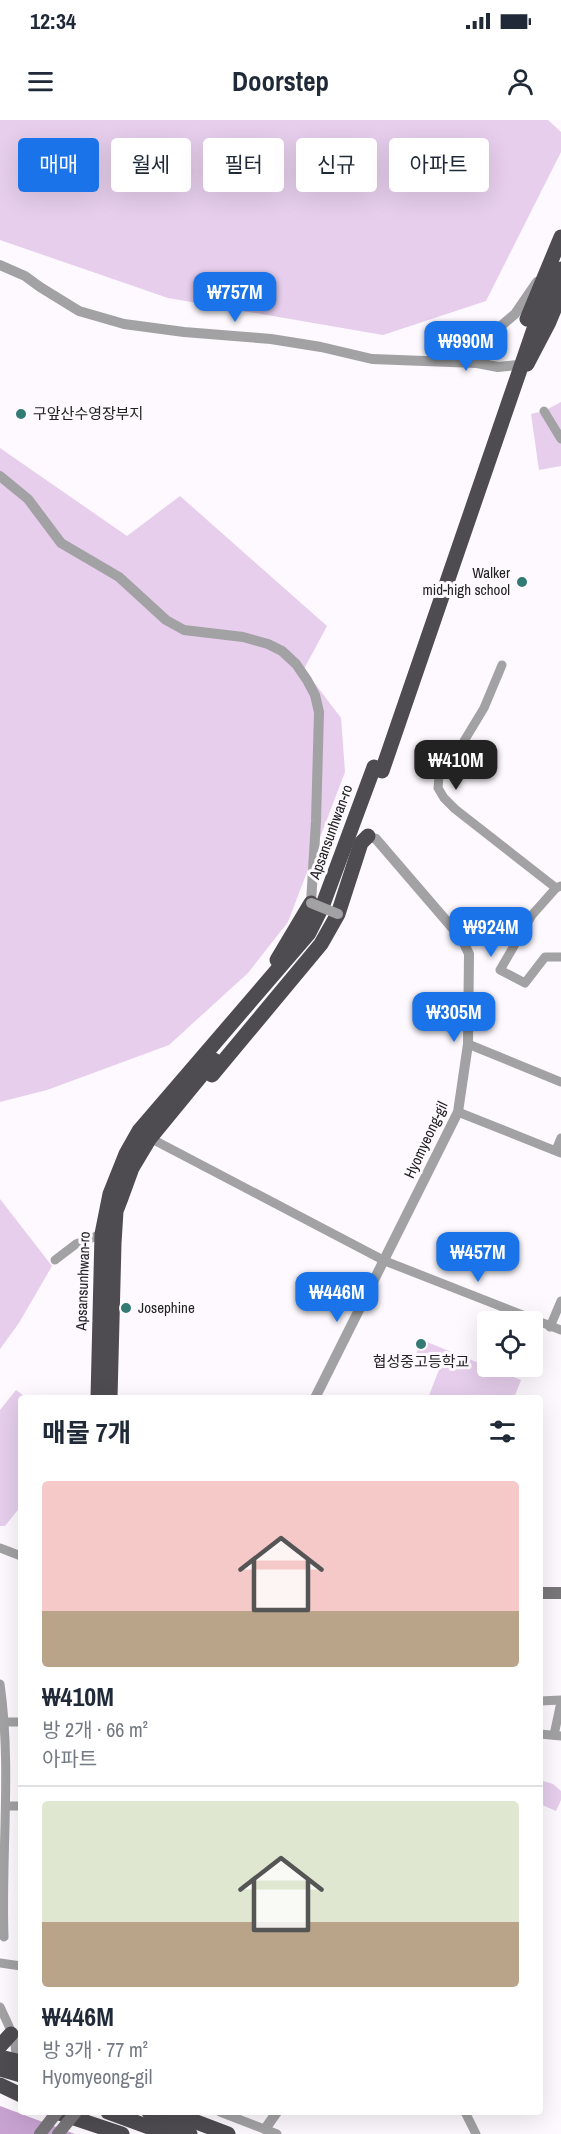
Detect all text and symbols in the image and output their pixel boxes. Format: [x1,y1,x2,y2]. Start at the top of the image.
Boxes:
text: 12:34 [30,6,76,36]
text: Doorstep [232,63,329,99]
icon: menu [24,65,57,98]
icon: person [504,65,537,98]
chip: 매매 [18,138,99,192]
chip: 월세 [111,138,191,192]
chip: 필터 [203,138,284,192]
chip: 신규 [296,138,377,192]
chip: 아파트 [389,138,489,192]
pin: ₩757M [193,272,277,323]
text: ₩757M [207,278,263,305]
pin: ₩990M [424,321,508,372]
text: ₩990M [438,327,494,354]
place label: 구앞산수영장부지 [33,403,143,424]
marker: 구앞산수영장부지 [14,407,28,421]
place label: Walker mid-high school [422,562,510,600]
marker: Walker mid-high school [515,575,529,589]
pin: ₩410M [414,740,498,791]
text: ₩410M [428,746,484,773]
street label: Apsansunhwan-ro [303,782,357,883]
pin: ₩924M [449,907,533,958]
text: ₩924M [463,913,519,940]
pin: ₩305M [412,992,496,1043]
text: ₩305M [426,998,482,1025]
street label: Hyomyeong-gil [399,1098,453,1182]
street label: Apsansunhwan-ro [70,1231,95,1332]
pin: ₩457M [436,1232,520,1283]
text: ₩457M [450,1238,506,1265]
pin: ₩446M [295,1272,379,1323]
text: ₩446M [309,1278,365,1305]
place label: Josephine [138,1297,195,1318]
marker: Josephine [119,1301,133,1315]
map controls [477,1311,543,1377]
button: locate [477,1311,543,1377]
marker: 협성중고등학교 [414,1337,428,1351]
place label: 협성중고등학교 [373,1351,469,1372]
text: 매물 7개 [42,1415,132,1450]
icon: filters [486,1415,519,1448]
icon: home [227,1520,335,1628]
text: ₩410M [42,1679,114,1714]
text: 방 2개 · 66 m² [42,1716,148,1743]
text: 아파트 [42,1745,97,1772]
icon: home [227,1840,335,1948]
text: ₩446M [42,1999,114,2034]
text: 방 3개 · 77 m² [42,2036,148,2063]
text: Hyomyeong-gil [42,2063,152,2090]

